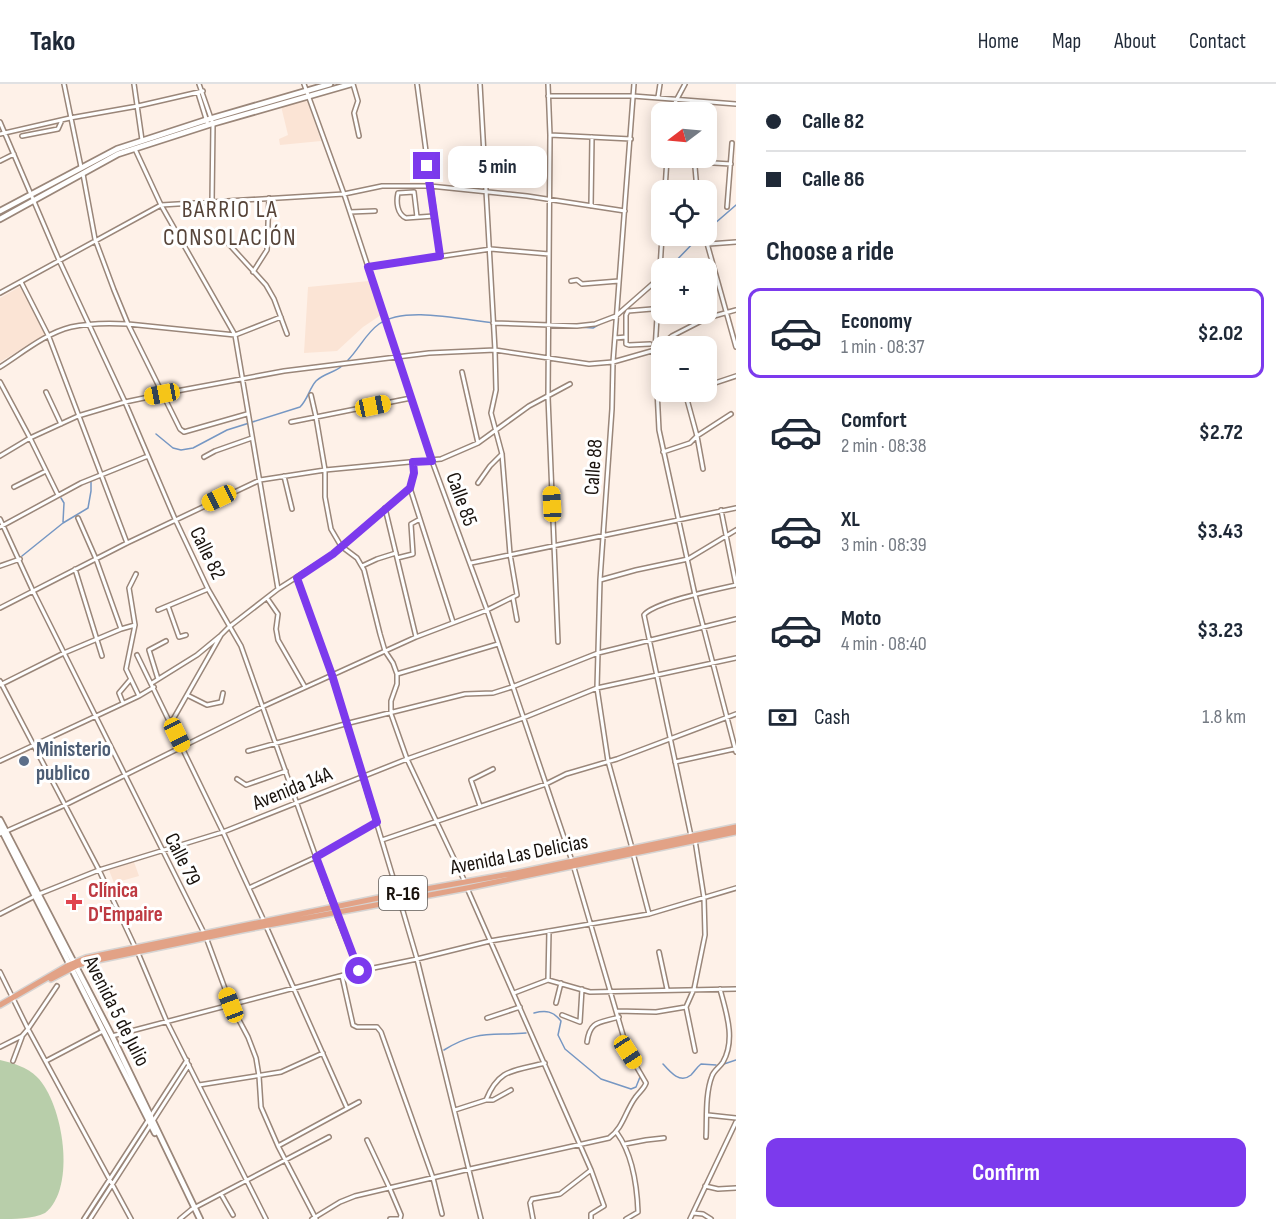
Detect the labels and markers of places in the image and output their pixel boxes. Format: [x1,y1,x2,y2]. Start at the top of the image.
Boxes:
place label: Ministerio publico [36,737,111,786]
marker: Ministerio publico [17,754,31,768]
place label: Clínica D'Empaire [88,878,163,927]
marker: Clínica D'Empaire [65,893,83,911]

